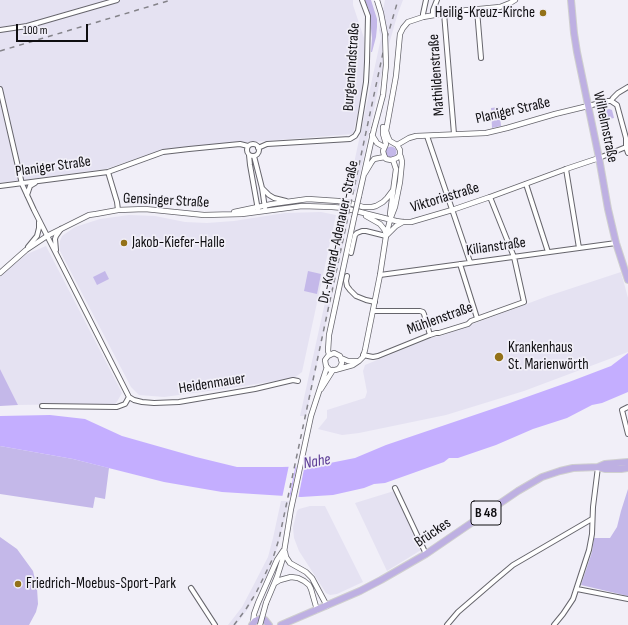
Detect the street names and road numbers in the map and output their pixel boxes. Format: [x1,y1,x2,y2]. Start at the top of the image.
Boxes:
street label: Burgenlandstraße [340,22,364,112]
street label: Mathildenstraße [425,33,449,117]
street label: Wilhelmstraße [589,90,621,164]
street label: Planiger Straße [474,94,552,128]
street label: Planiger Straße [14,153,92,181]
street label: Dr.-Konrad-Adenauer-Straße [315,159,363,305]
street label: Viktoriastraße [408,179,482,217]
street label: Gensinger Straße [122,190,210,212]
street label: Kilianstraße [465,234,527,260]
street label: Mühlenstraße [405,299,475,339]
street label: Heidenmauer [177,370,247,398]
road number: B 48 [471,501,501,525]
street label: Brückes [411,514,455,552]

